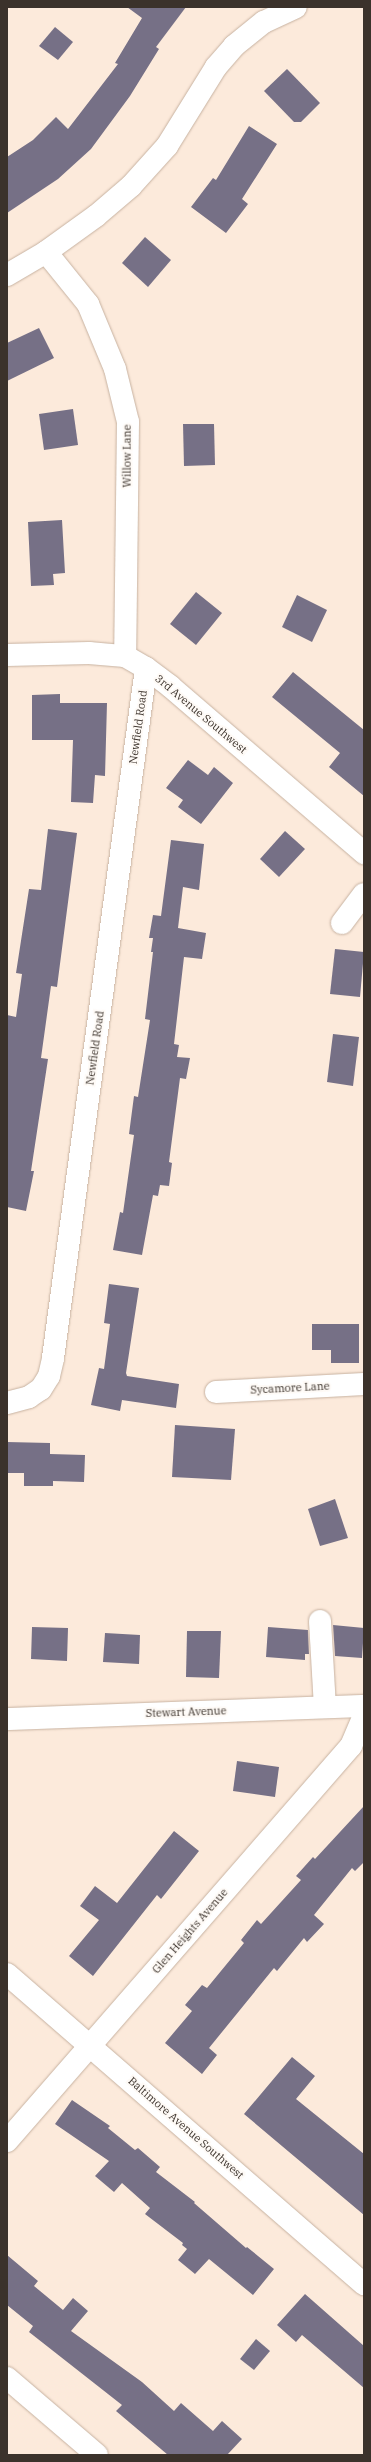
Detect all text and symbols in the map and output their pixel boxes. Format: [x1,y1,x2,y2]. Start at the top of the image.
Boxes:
street label: Willow Lane [120,424,134,488]
street label: 3rd Avenue Southwest [152,672,250,756]
street label: Newfield Road [126,689,150,765]
street label: Newfield Road [83,1010,107,1086]
street label: Sycamore Lane [250,1379,330,1397]
street label: Stewart Avenue [145,1704,227,1720]
street label: Glen Heights Avenue [150,1886,230,1976]
street label: Baltimore Avenue Southwest [125,2074,247,2182]

